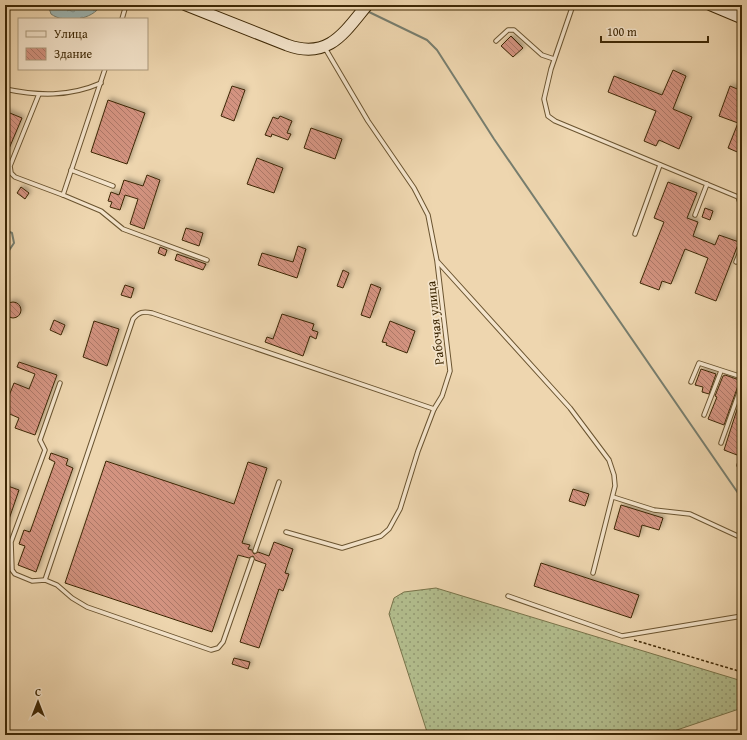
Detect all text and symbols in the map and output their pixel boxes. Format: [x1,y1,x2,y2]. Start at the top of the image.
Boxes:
legend [18,18,148,70]
scale bar [601,18,708,44]
text: 100 m [607,23,637,40]
text: Улица [54,25,88,42]
text: Здание [54,45,93,62]
street label: Рабочая улица [421,279,449,366]
north arrow [18,682,58,722]
text: С [35,684,41,700]

